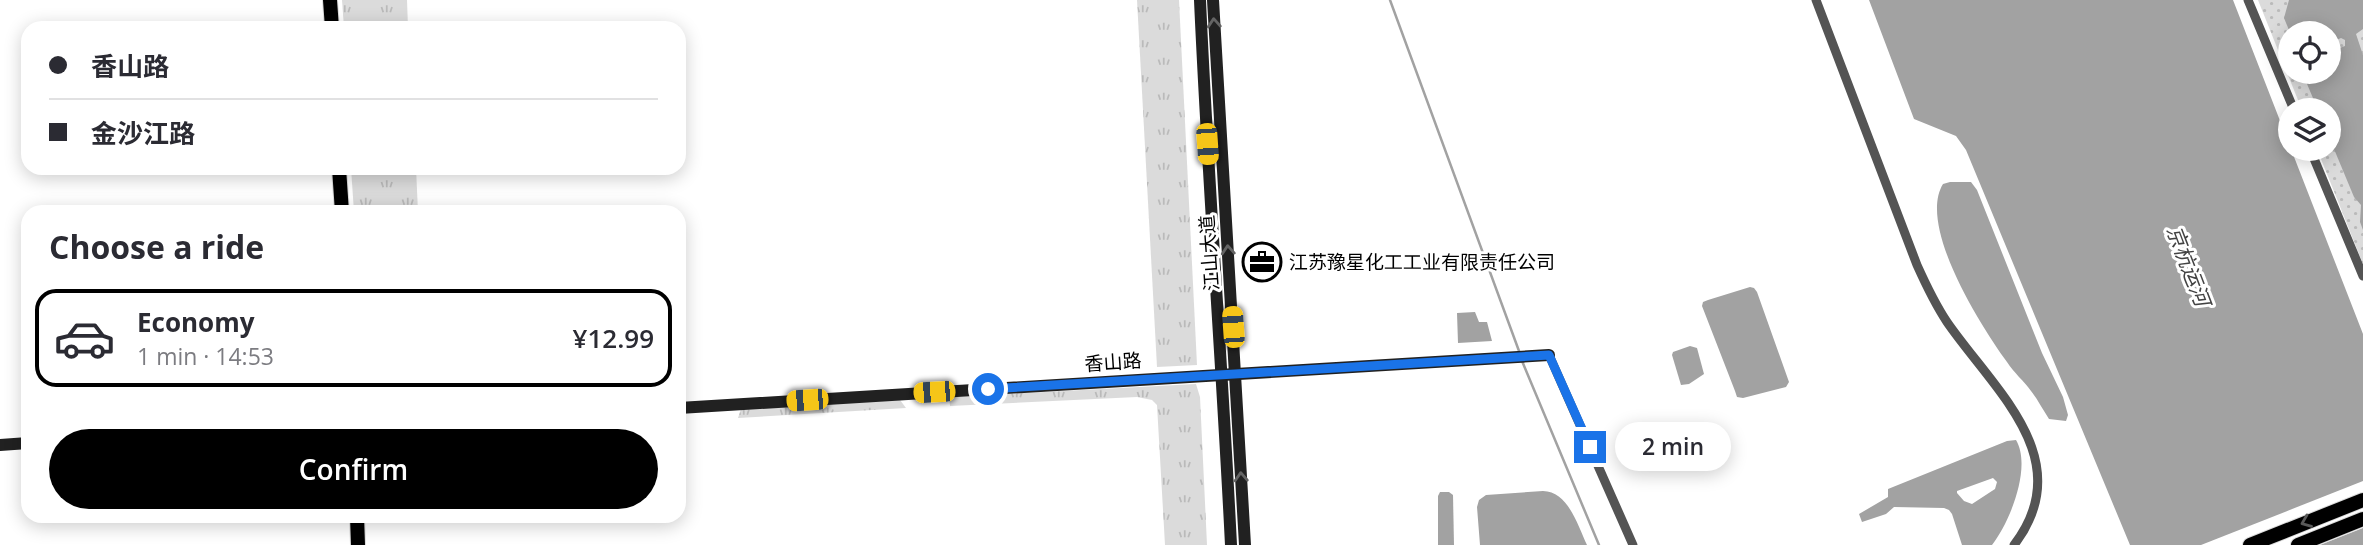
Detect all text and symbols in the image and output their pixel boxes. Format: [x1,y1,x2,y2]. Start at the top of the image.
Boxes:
one-way arrow [1207,17,1222,28]
map controls [2278,21,2341,161]
button: locate [2278,21,2341,84]
text: 香山路 [91,48,169,84]
button: layers [2278,98,2341,161]
text: 金沙江路 [91,115,195,151]
car [1196,122,1219,166]
street label: 江山大道 [1193,214,1225,292]
water label: 京杭运河 [2161,221,2218,314]
text: Choose a ride [49,225,264,268]
office icon: 江苏豫星化工工业有限责任公司 [1241,241,1283,283]
one-way arrow [1221,244,1236,255]
place label: 江苏豫星化工工业有限责任公司 [1289,249,1555,275]
text: Economy [137,304,255,340]
car [1222,305,1245,349]
icon: car [53,307,116,370]
text: ¥12.99 [573,320,654,356]
text: 1 min · 14:53 [137,340,274,372]
street label: 香山路 [1084,347,1142,377]
route start [972,373,1004,405]
car [913,380,956,404]
car [786,388,829,412]
callout: 2 min [1614,422,1730,472]
button: Confirm [49,429,658,509]
text: 2 min [1642,430,1704,462]
route end [1574,431,1606,463]
one-way arrow [1234,471,1249,482]
one-way arrow [2301,514,2313,528]

